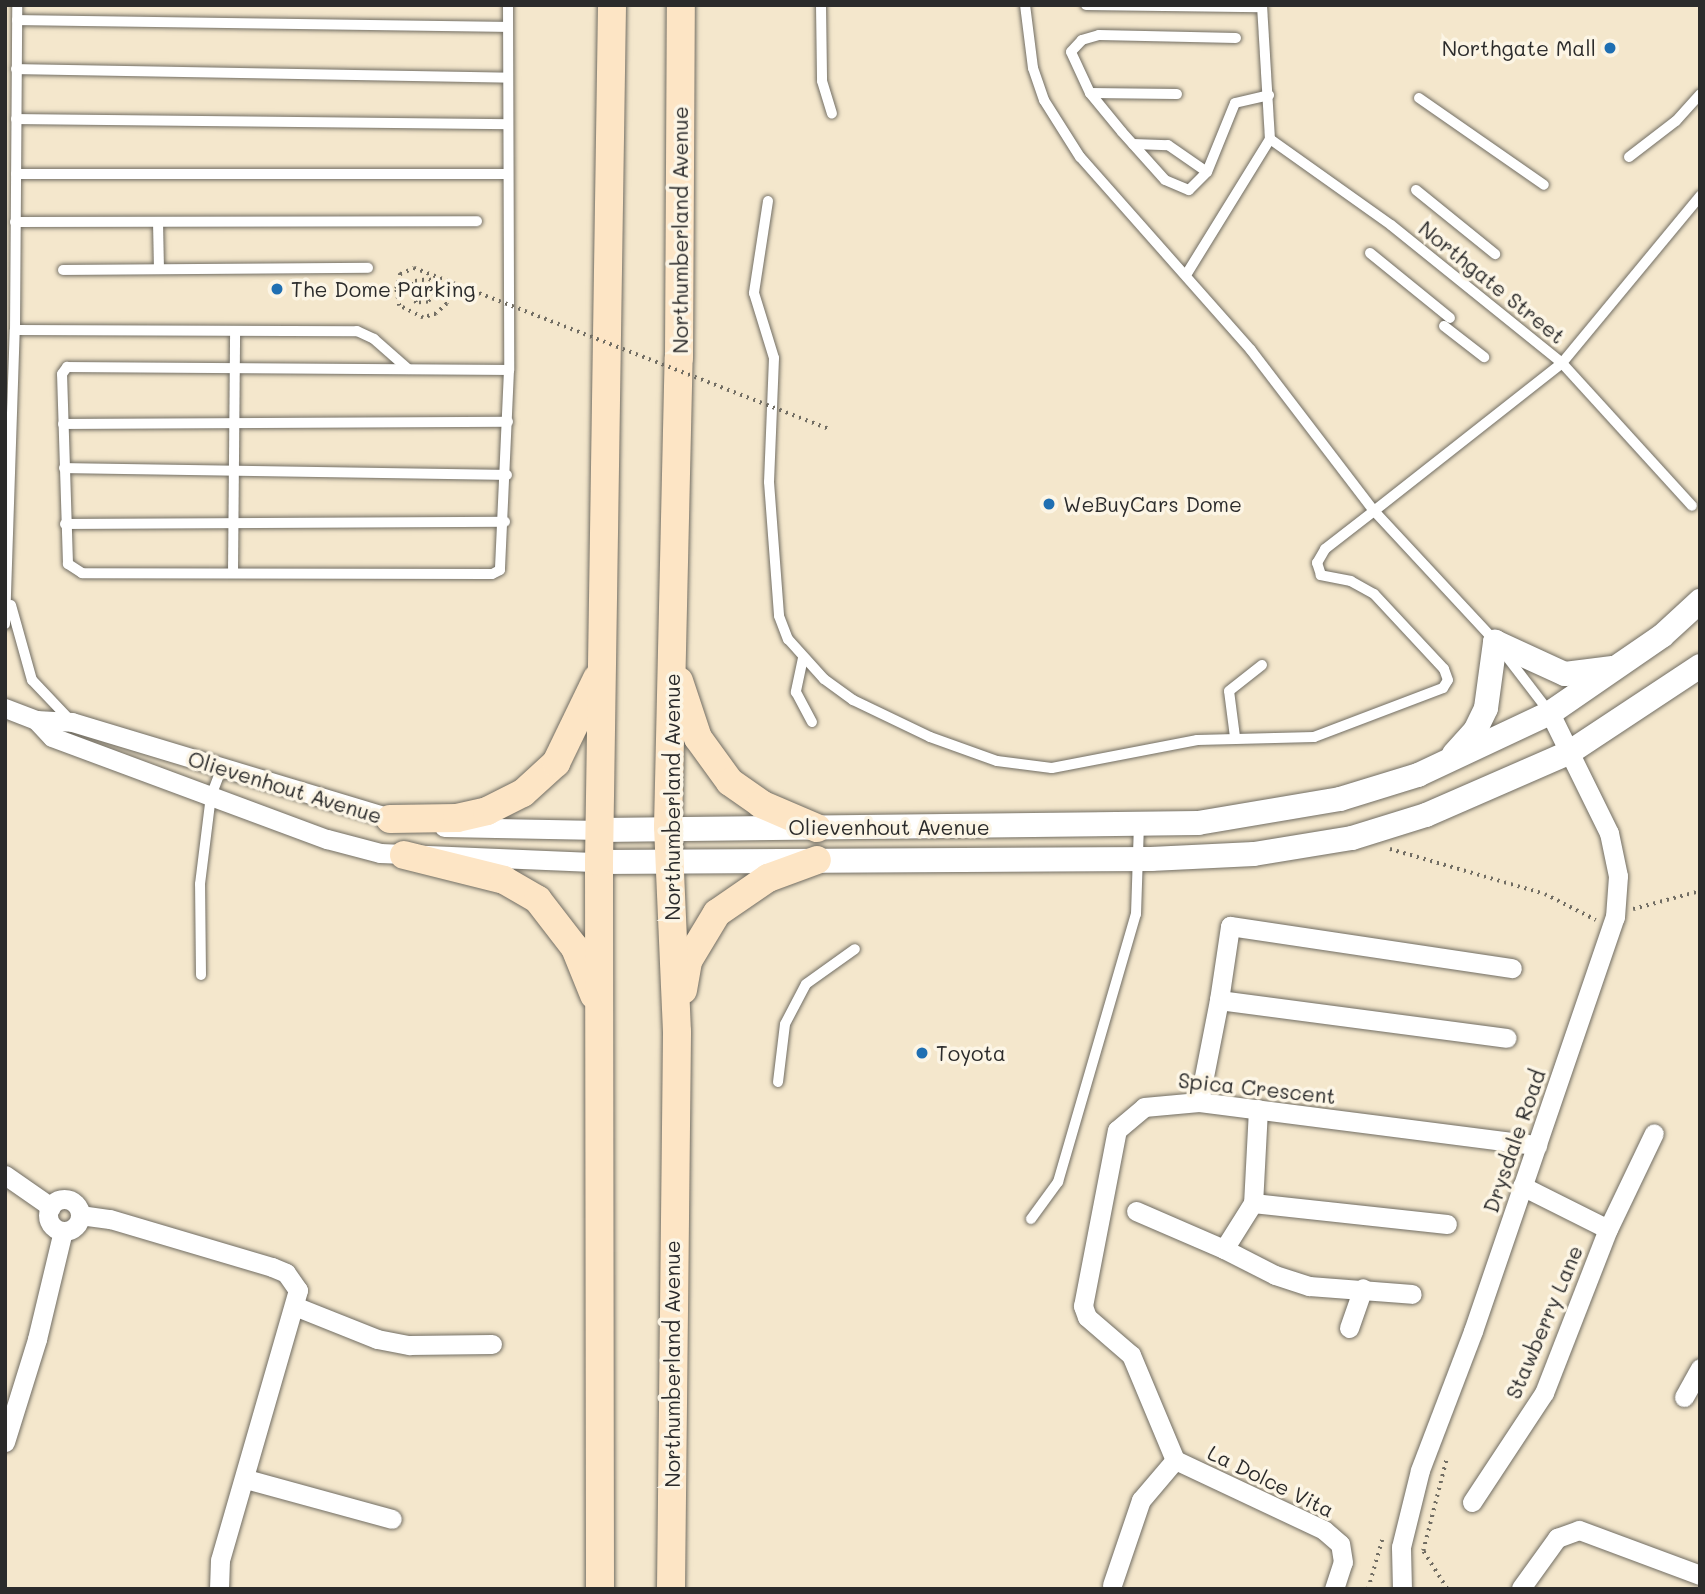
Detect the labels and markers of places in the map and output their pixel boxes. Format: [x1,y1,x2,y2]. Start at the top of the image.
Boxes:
place label: Northgate Mall [1442,35,1596,61]
marker: Northgate Mall [1602,40,1618,56]
place label: The Dome Parking [291,276,475,302]
marker: The Dome Parking [269,281,285,297]
place label: WeBuyCars Dome [1063,491,1242,517]
marker: WeBuyCars Dome [1041,496,1057,512]
place label: Toyota [936,1040,1006,1066]
marker: Toyota [914,1045,930,1061]

